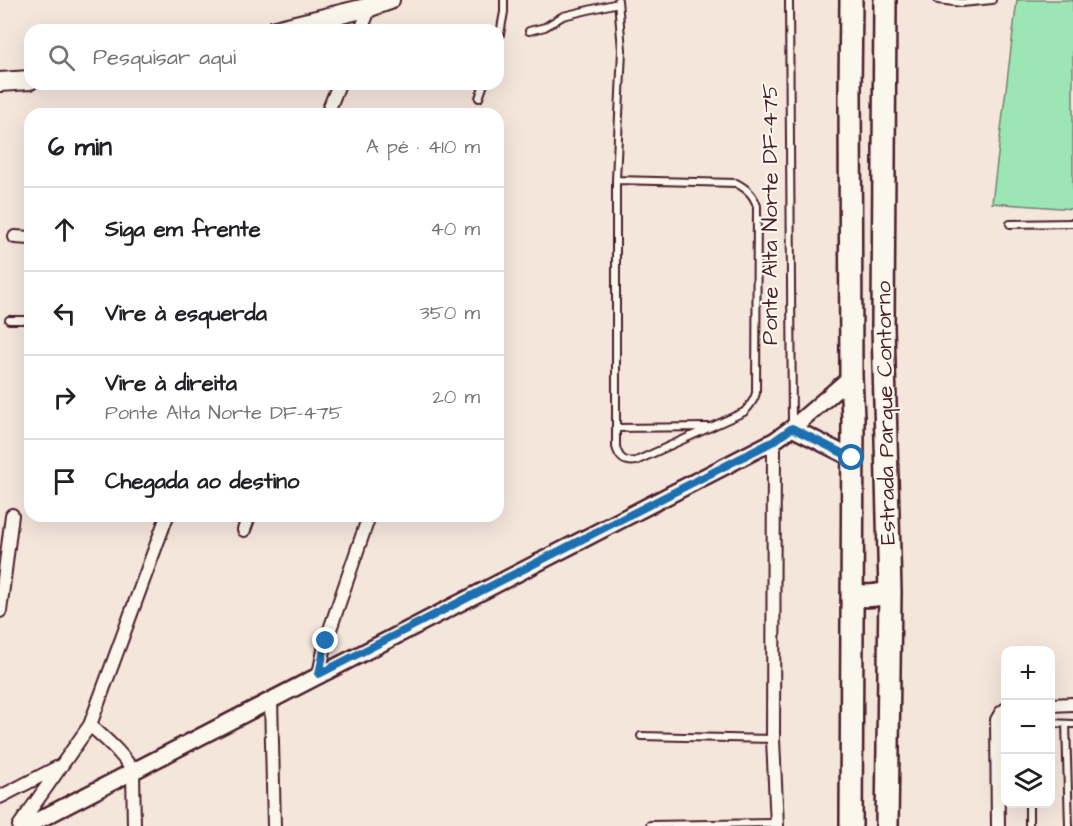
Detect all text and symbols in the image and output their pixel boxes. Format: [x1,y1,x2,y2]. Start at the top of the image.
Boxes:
search box [24,24,504,90]
icon: search [45,41,78,74]
text: Pesquisar aqui [93,42,236,73]
street label: Ponte Alta Norte DF-475 [755,83,786,345]
text: 6 min [48,129,112,165]
text: A pé · 410 m [366,133,480,161]
icon: ahead [48,213,81,246]
text: Siga em frente [105,214,261,245]
text: 40 m [430,215,480,243]
street label: Estrada Parque Contorno [868,280,904,545]
icon: left [48,297,81,330]
text: Vire à esquerda [105,298,267,329]
text: 350 m [419,299,480,327]
text: Vire à direita [105,368,237,399]
icon: right [48,381,81,414]
text: 20 m [432,383,480,411]
text: Ponte Alta Norte DF-475 [105,399,343,427]
route start [838,444,864,470]
icon: arrive [48,465,81,498]
text: Chegada ao destino [105,466,299,497]
route end [312,627,338,653]
map controls [1001,646,1055,808]
button: + [1001,646,1055,700]
button: − [1001,700,1055,754]
button: layers [1001,754,1055,808]

